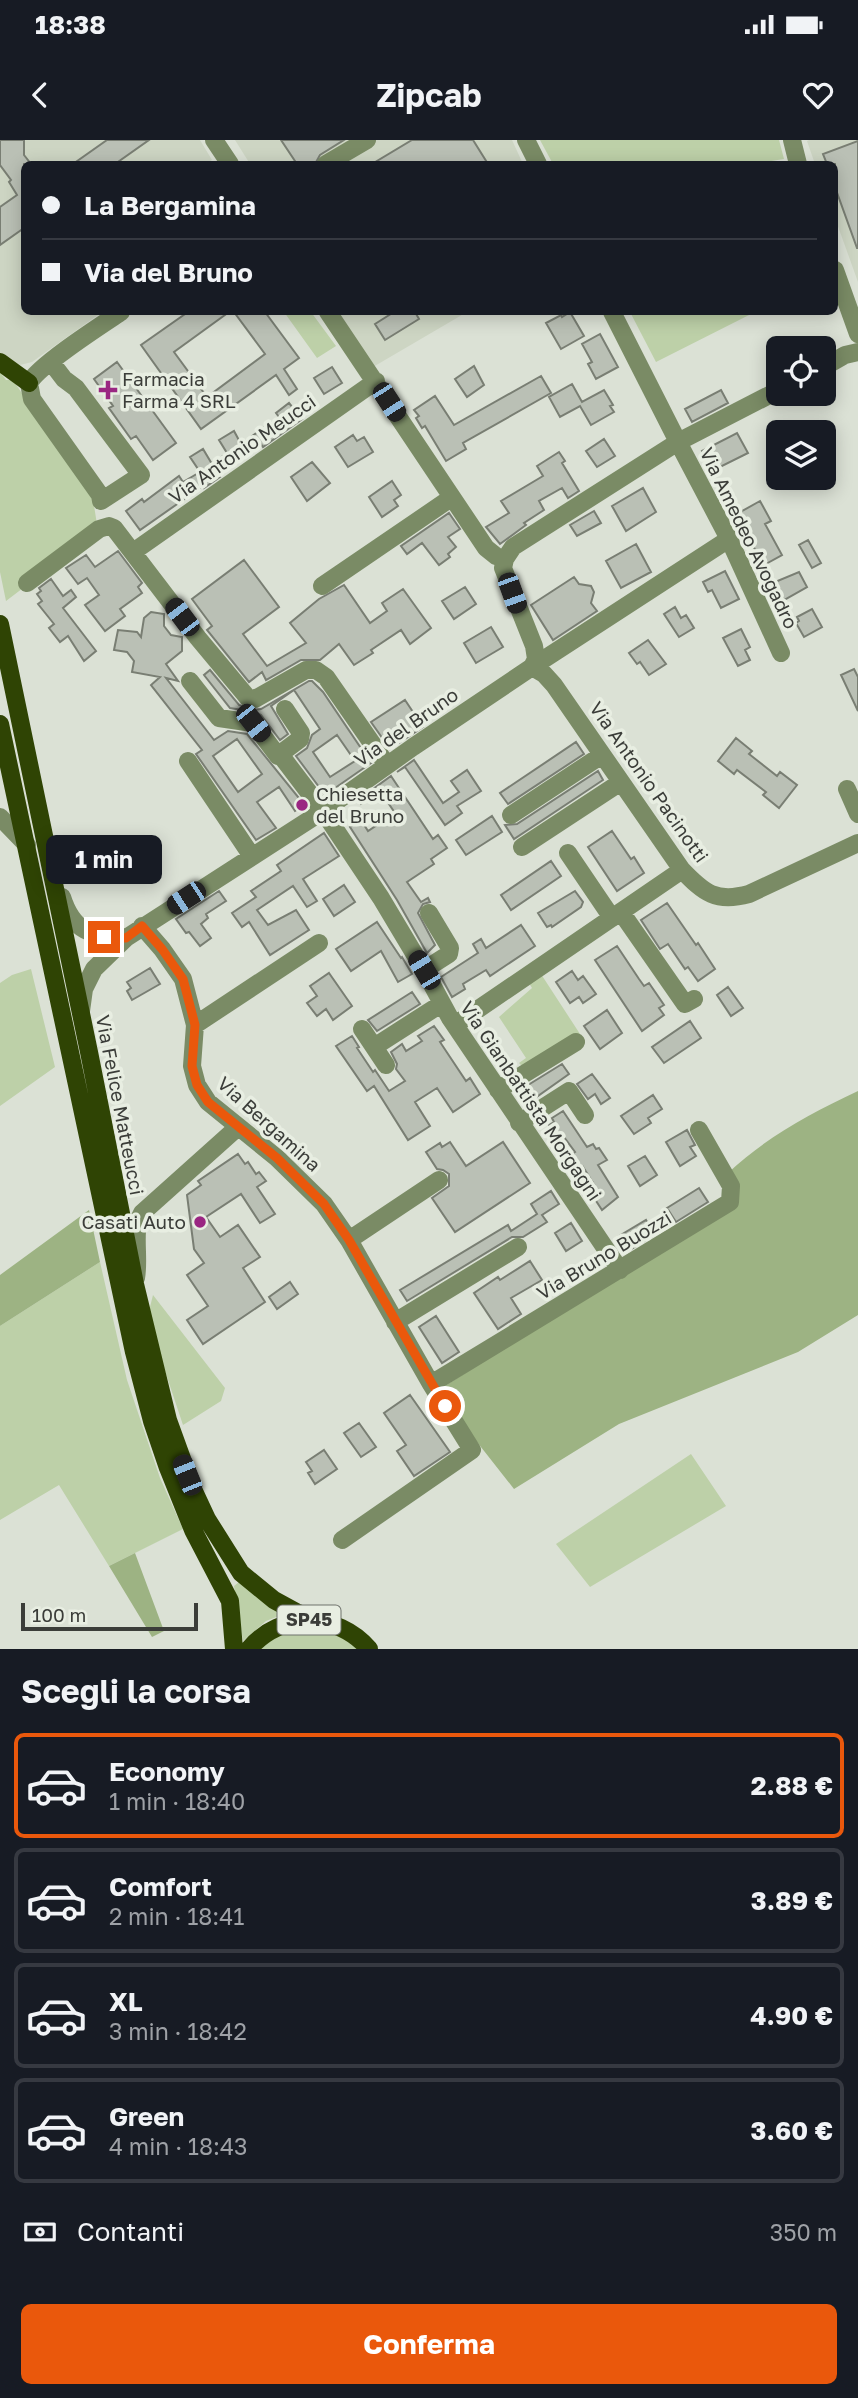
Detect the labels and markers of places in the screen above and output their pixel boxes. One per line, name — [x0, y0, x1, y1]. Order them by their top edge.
place label: Farmacia Farma 4 SRL — [122, 367, 236, 412]
marker: Farmacia Farma 4 SRL — [100, 382, 116, 398]
place label: Chiesetta del Bruno — [316, 782, 404, 827]
marker: Chiesetta del Bruno — [294, 797, 310, 813]
place label: Casati Auto — [81, 1210, 186, 1233]
marker: Casati Auto — [192, 1214, 208, 1230]

